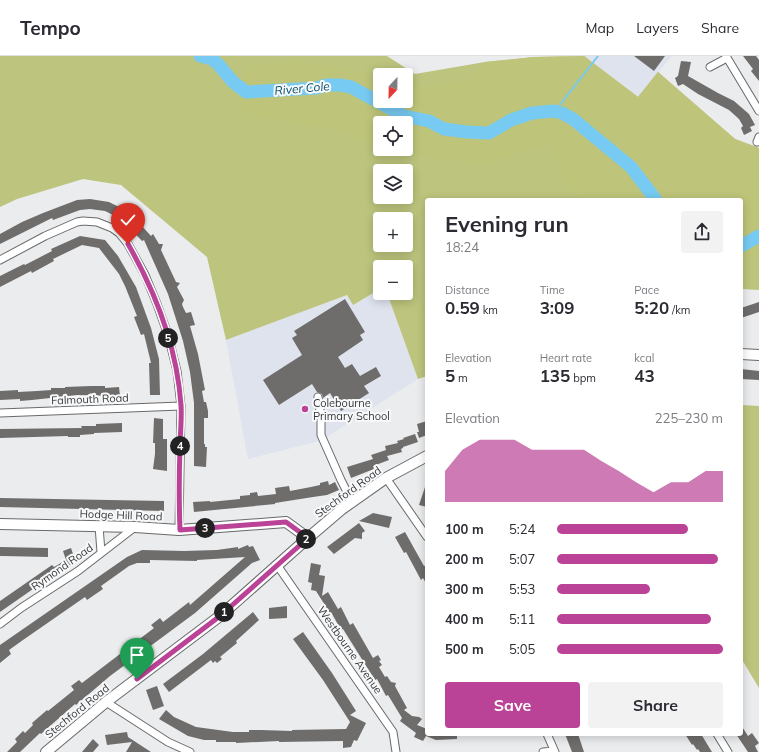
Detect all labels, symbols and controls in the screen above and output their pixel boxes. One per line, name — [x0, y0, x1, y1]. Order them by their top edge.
text: Tempo — [20, 16, 81, 40]
text: Map — [585, 19, 614, 37]
text: Layers — [636, 19, 679, 37]
text: Share — [701, 19, 739, 37]
north arrow — [373, 68, 413, 108]
map controls — [373, 68, 413, 300]
water label: River Cole — [274, 78, 331, 98]
button: locate — [373, 116, 413, 156]
button: layers — [373, 164, 413, 204]
pin — [111, 203, 145, 244]
icon: check — [117, 209, 139, 231]
text: Evening run — [445, 210, 569, 238]
button: share — [681, 211, 723, 253]
button: + — [373, 212, 413, 252]
text: 18:24 — [445, 239, 479, 255]
button: − — [373, 260, 413, 300]
text: Distance — [445, 283, 489, 297]
text: Time — [540, 283, 565, 297]
text: Pace — [634, 283, 659, 297]
text: 0.59 — [445, 297, 480, 318]
text: 3:09 — [540, 297, 574, 318]
text: 5:20 — [634, 297, 669, 318]
text: km — [480, 303, 498, 317]
text: /km — [669, 303, 690, 317]
pin: 5 — [158, 328, 178, 348]
text: 5 — [165, 331, 171, 345]
text: Elevation — [445, 351, 492, 365]
text: Heart rate — [540, 351, 592, 365]
text: kcal — [634, 351, 654, 365]
text: 5 — [445, 365, 455, 386]
text: 135 — [540, 365, 570, 386]
text: 43 — [634, 365, 655, 386]
text: m — [455, 371, 468, 385]
text: bpm — [570, 371, 596, 385]
street label: Falmouth Road — [51, 391, 129, 407]
place label: Colebourne Primary School — [313, 396, 390, 423]
marker: Colebourne Primary School — [300, 404, 310, 414]
text: Elevation — [445, 410, 500, 426]
text: 225–230 m — [655, 410, 723, 426]
pin: 4 — [170, 436, 190, 456]
text: 4 — [177, 439, 183, 453]
street label: Stechford Road — [312, 463, 384, 521]
street label: Hodge Hill Road — [79, 507, 163, 523]
pin: 3 — [195, 518, 215, 538]
text: 3 — [202, 521, 208, 535]
text: 100 m — [445, 521, 484, 537]
text: 5:24 — [509, 521, 535, 537]
pin: 2 — [296, 529, 316, 549]
text: 2 — [303, 532, 309, 546]
street label: Rymond Road — [28, 541, 96, 593]
text: 200 m — [445, 551, 484, 567]
text: 5:07 — [509, 551, 535, 567]
text: 300 m — [445, 581, 484, 597]
text: 5:53 — [509, 581, 535, 597]
pin: 1 — [214, 602, 234, 622]
street label: Westbourne Avenue — [315, 604, 385, 696]
text: 1 — [221, 605, 227, 619]
text: 400 m — [445, 611, 484, 627]
text: 5:11 — [509, 611, 535, 627]
pin — [120, 638, 154, 679]
text: 500 m — [445, 641, 484, 657]
text: 5:05 — [509, 641, 535, 657]
icon: arrive — [126, 644, 148, 666]
street label: Stechford Road — [42, 681, 112, 741]
button: Save — [445, 682, 580, 728]
button: Share — [588, 682, 723, 728]

